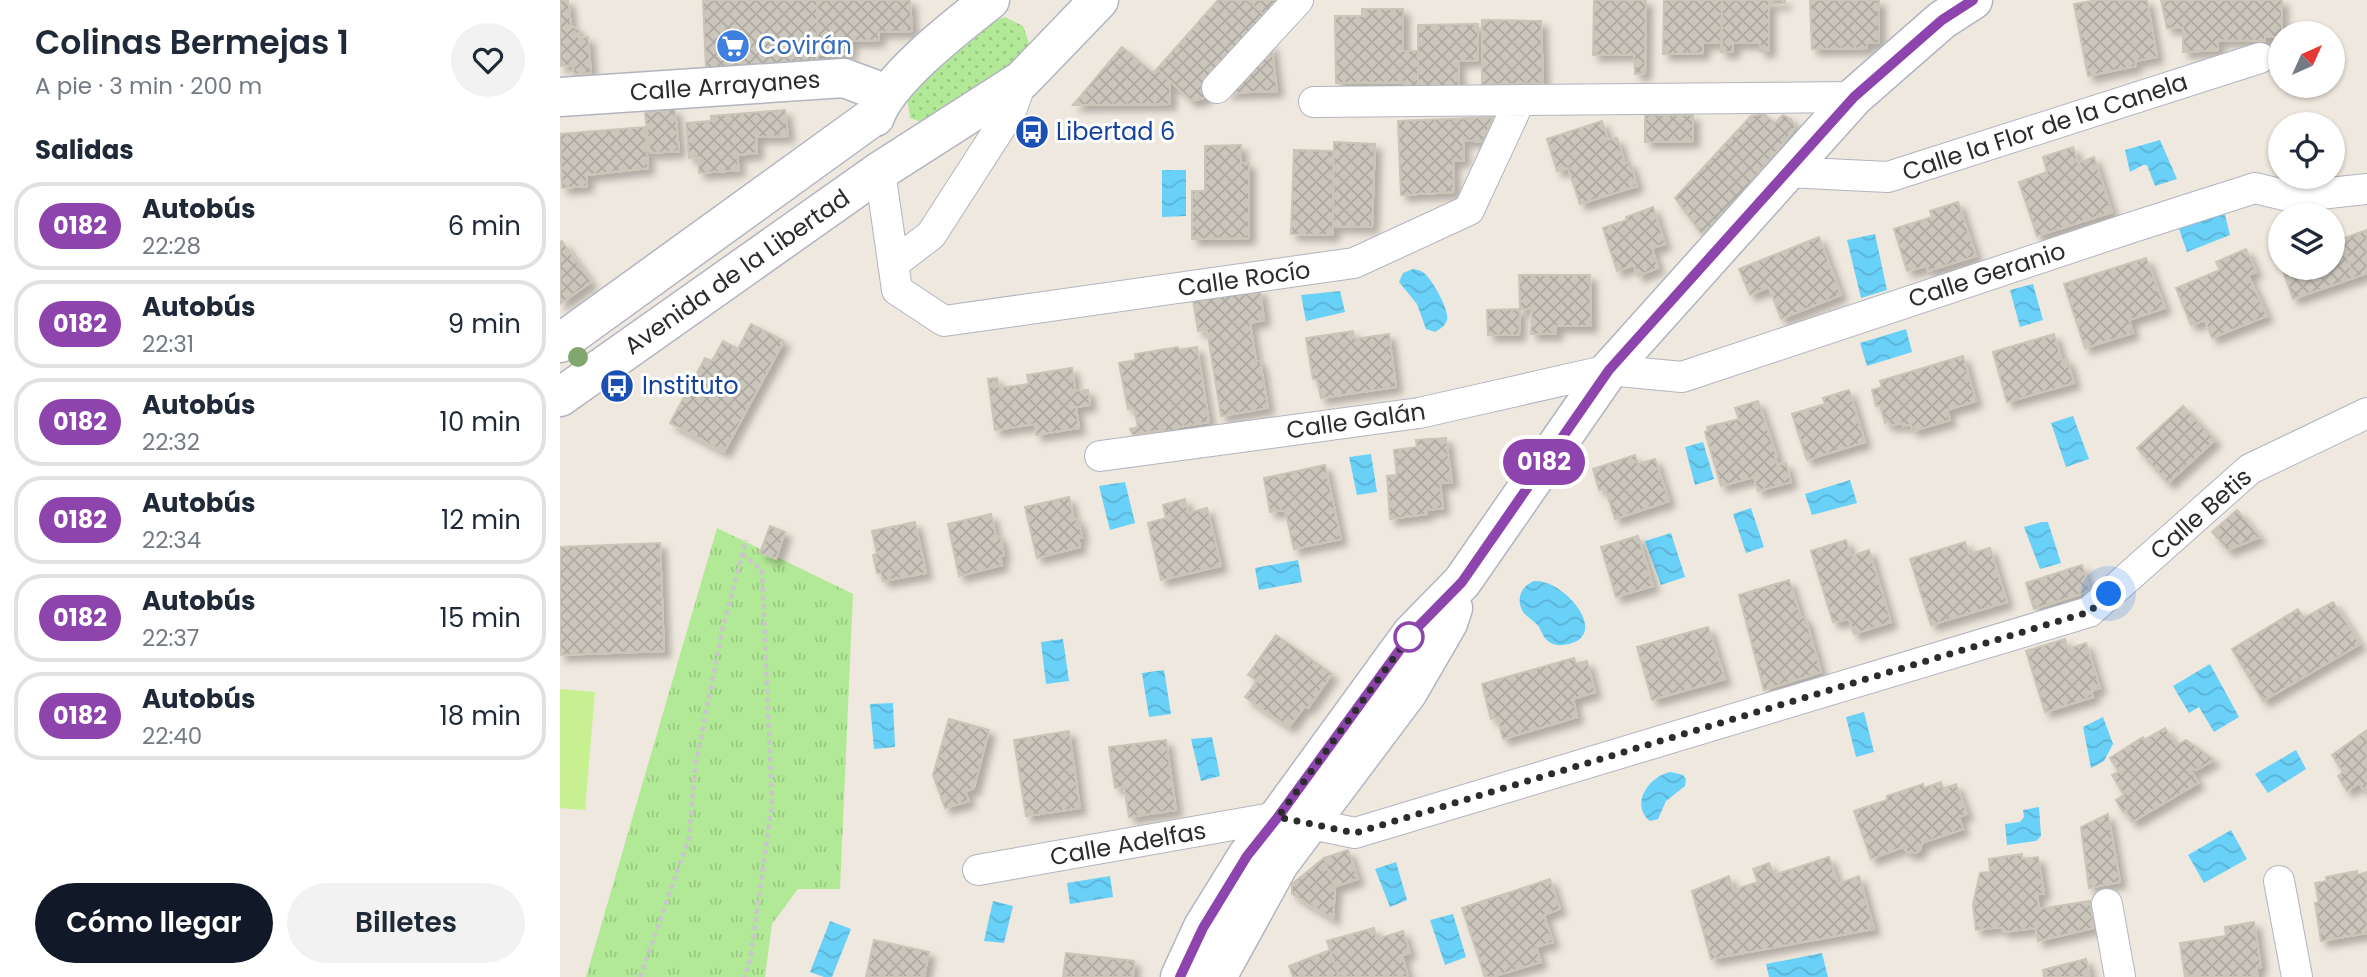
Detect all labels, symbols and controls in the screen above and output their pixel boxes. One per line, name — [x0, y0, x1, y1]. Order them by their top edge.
text: Colinas Bermejas 1 — [35, 19, 349, 66]
north arrow — [2268, 21, 2345, 98]
map controls — [2268, 21, 2345, 280]
button: heart — [451, 23, 525, 97]
supermarket icon: Covirán — [714, 27, 752, 65]
place label: Covirán — [758, 29, 852, 62]
street label: Calle Arrayanes — [629, 62, 821, 109]
street label: Calle la Flor de la Canela — [1898, 65, 2192, 188]
text: A pie · 3 min · 200 m — [35, 70, 262, 102]
button: locate — [2268, 112, 2345, 189]
bus stop icon: Libertad 6 — [1013, 113, 1051, 151]
place label: Libertad 6 — [1056, 115, 1175, 148]
text: Salidas — [35, 132, 134, 168]
street label: Avenida de la Libertad — [617, 181, 856, 362]
text: Autobús — [142, 191, 255, 227]
button: layers — [2268, 203, 2345, 280]
text: 6 min — [448, 208, 521, 244]
text: 0182 — [53, 209, 107, 242]
text: 22:28 — [142, 230, 201, 262]
street label: Calle Geranio — [1904, 234, 2070, 315]
street label: Calle Rocío — [1175, 253, 1312, 304]
text: Autobús — [142, 289, 255, 325]
text: 9 min — [448, 306, 521, 342]
text: 0182 — [53, 307, 107, 340]
text: 22:31 — [142, 328, 194, 360]
bus stop icon: Instituto — [598, 367, 636, 405]
place label: Instituto — [642, 369, 739, 402]
text: Autobús — [142, 387, 255, 423]
street label: Calle Galán — [1284, 394, 1428, 447]
text: 10 min — [440, 404, 521, 440]
text: 0182 — [53, 405, 107, 438]
text: 22:32 — [142, 426, 200, 458]
line badge: 0182 — [1495, 439, 1593, 485]
text: 0182 — [1517, 445, 1571, 478]
street label: Calle Betis — [2143, 460, 2259, 567]
text: Autobús — [142, 485, 255, 521]
text: 12 min — [441, 502, 521, 538]
text: 0182 — [53, 503, 107, 536]
text: 22:34 — [142, 524, 201, 556]
your location — [2091, 576, 2126, 611]
text: Autobús — [142, 583, 255, 619]
text: 15 min — [440, 600, 521, 636]
text: 0182 — [53, 601, 107, 634]
text: 22:37 — [142, 622, 199, 654]
unlabelled marker — [1394, 622, 1424, 652]
text: Autobús — [142, 681, 255, 717]
text: 18 min — [440, 698, 521, 734]
text: 0182 — [53, 699, 107, 732]
text: 22:40 — [142, 720, 202, 752]
street label: Calle Adelfas — [1047, 814, 1208, 873]
button: Cómo llegar — [35, 883, 273, 963]
button: Billetes — [287, 883, 525, 963]

